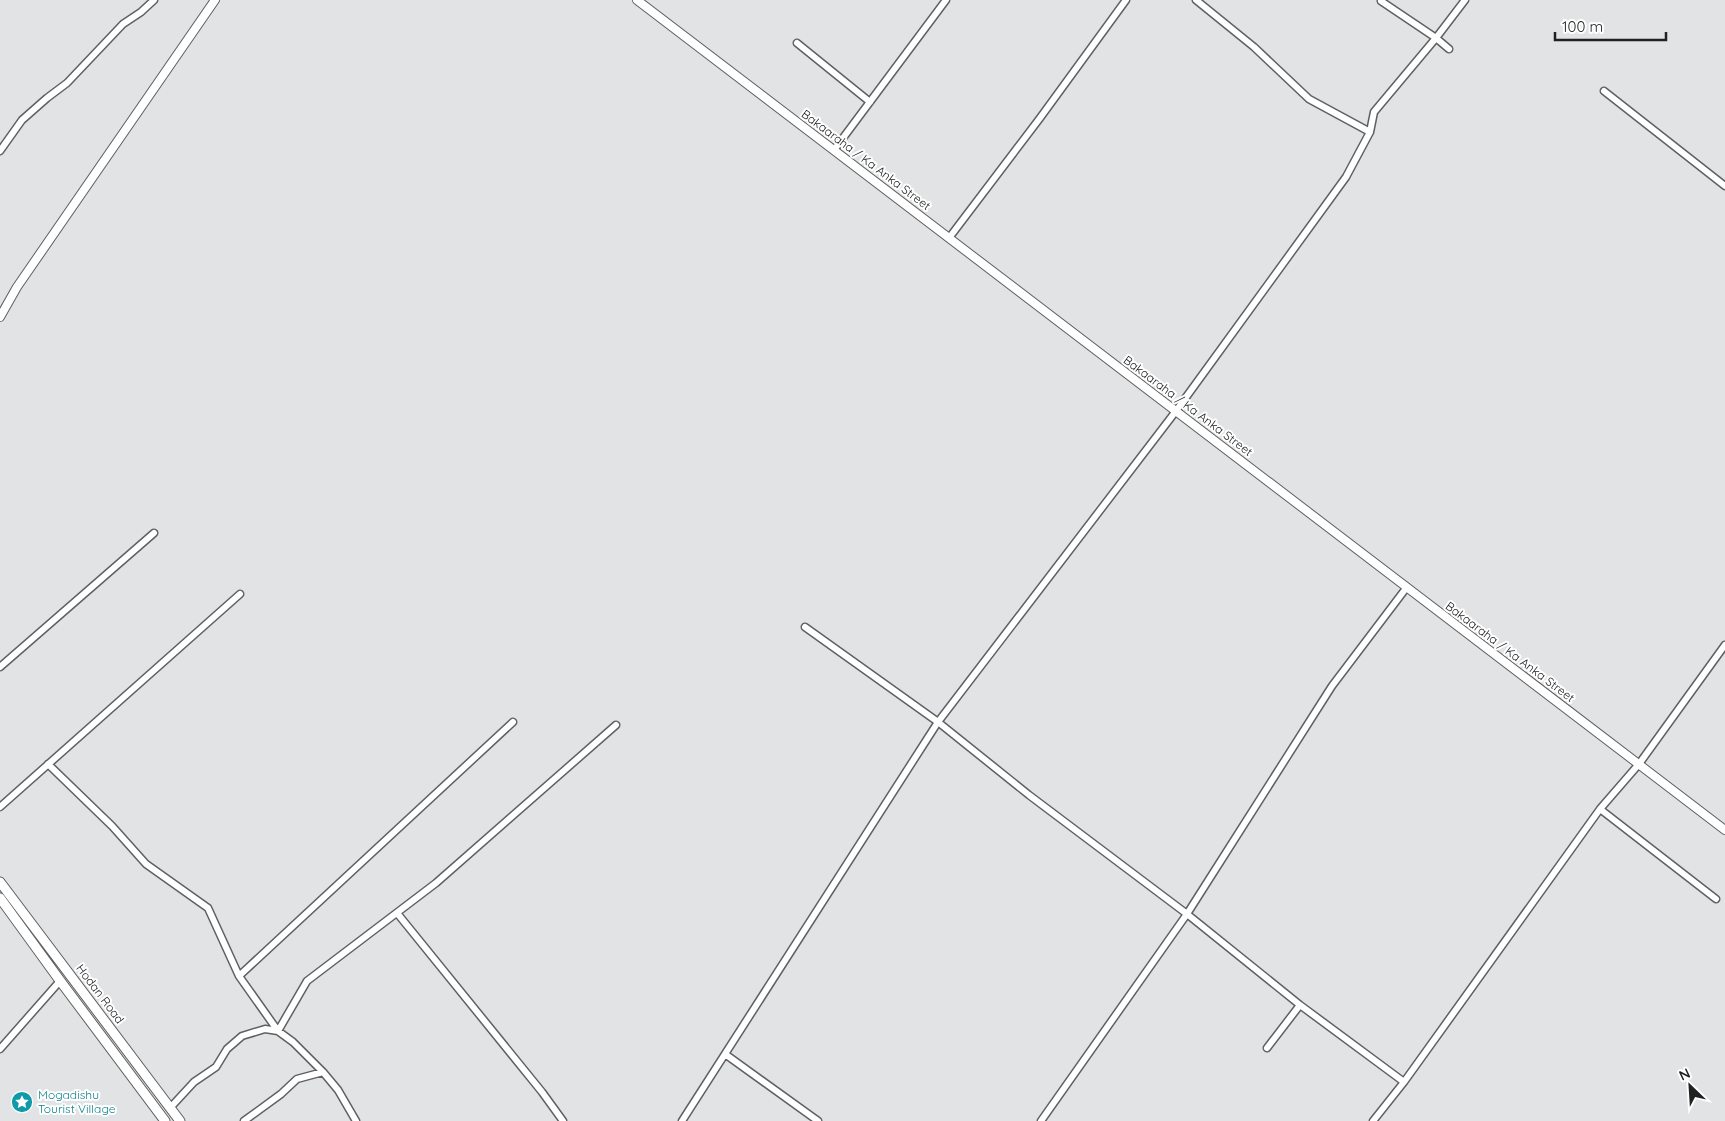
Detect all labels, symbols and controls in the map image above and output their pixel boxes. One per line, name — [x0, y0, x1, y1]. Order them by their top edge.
scale bar — [1555, 10, 1666, 42]
text: 100 m — [1562, 17, 1603, 36]
street label: Bakaaraha / Ka Anka Street — [799, 106, 934, 213]
street label: Bakaaraha / Ka Anka Street — [1121, 352, 1256, 459]
street label: Bakaaraha / Ka Anka Street — [1443, 598, 1578, 705]
street label: Hodan Road — [73, 961, 128, 1026]
north arrow — [1665, 1061, 1715, 1111]
text: N — [1676, 1064, 1693, 1085]
place label: Mogadishu Tourist Village — [38, 1087, 116, 1116]
place icon: Mogadishu Tourist Village — [10, 1090, 34, 1114]

